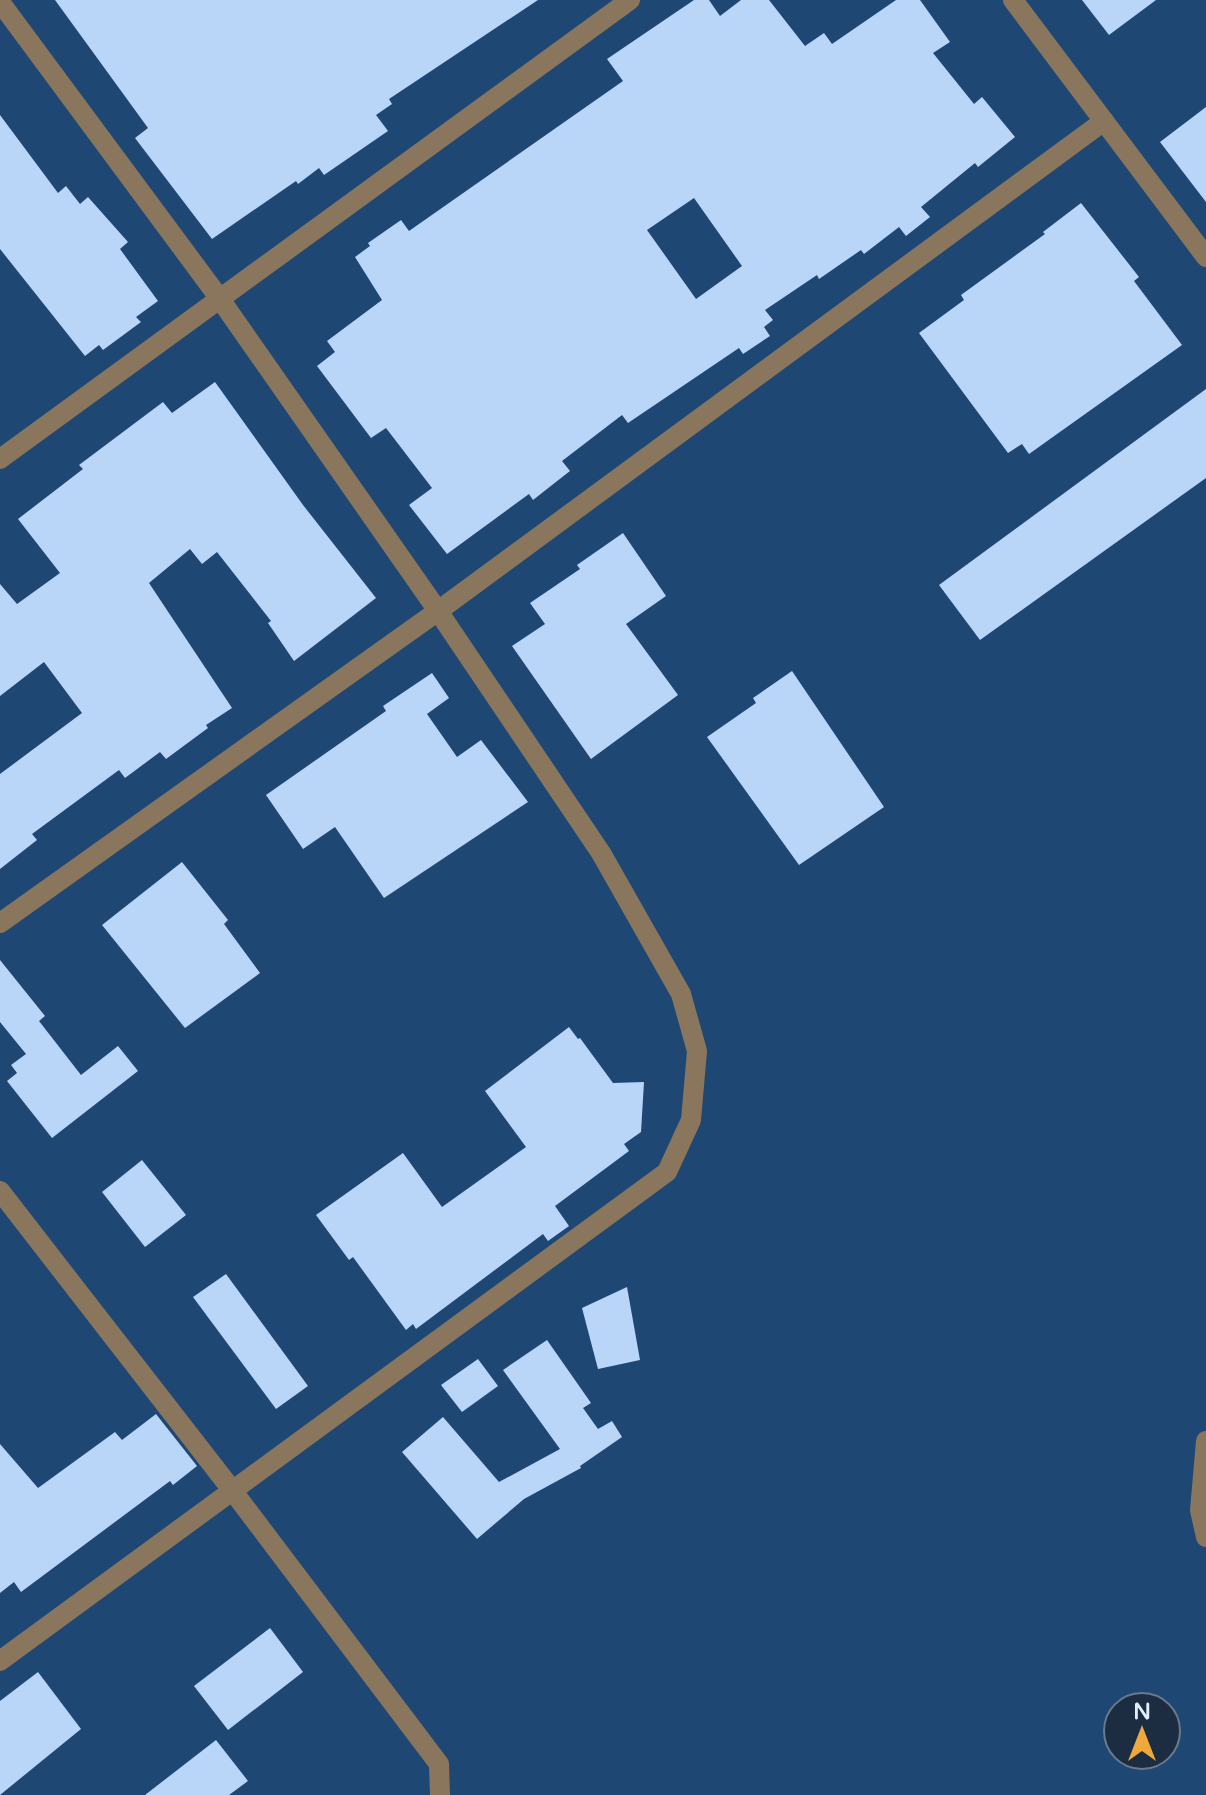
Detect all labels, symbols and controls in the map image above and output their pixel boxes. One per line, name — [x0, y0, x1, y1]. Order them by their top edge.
north arrow — [1102, 1691, 1182, 1771]
text: N — [1133, 1699, 1151, 1725]

